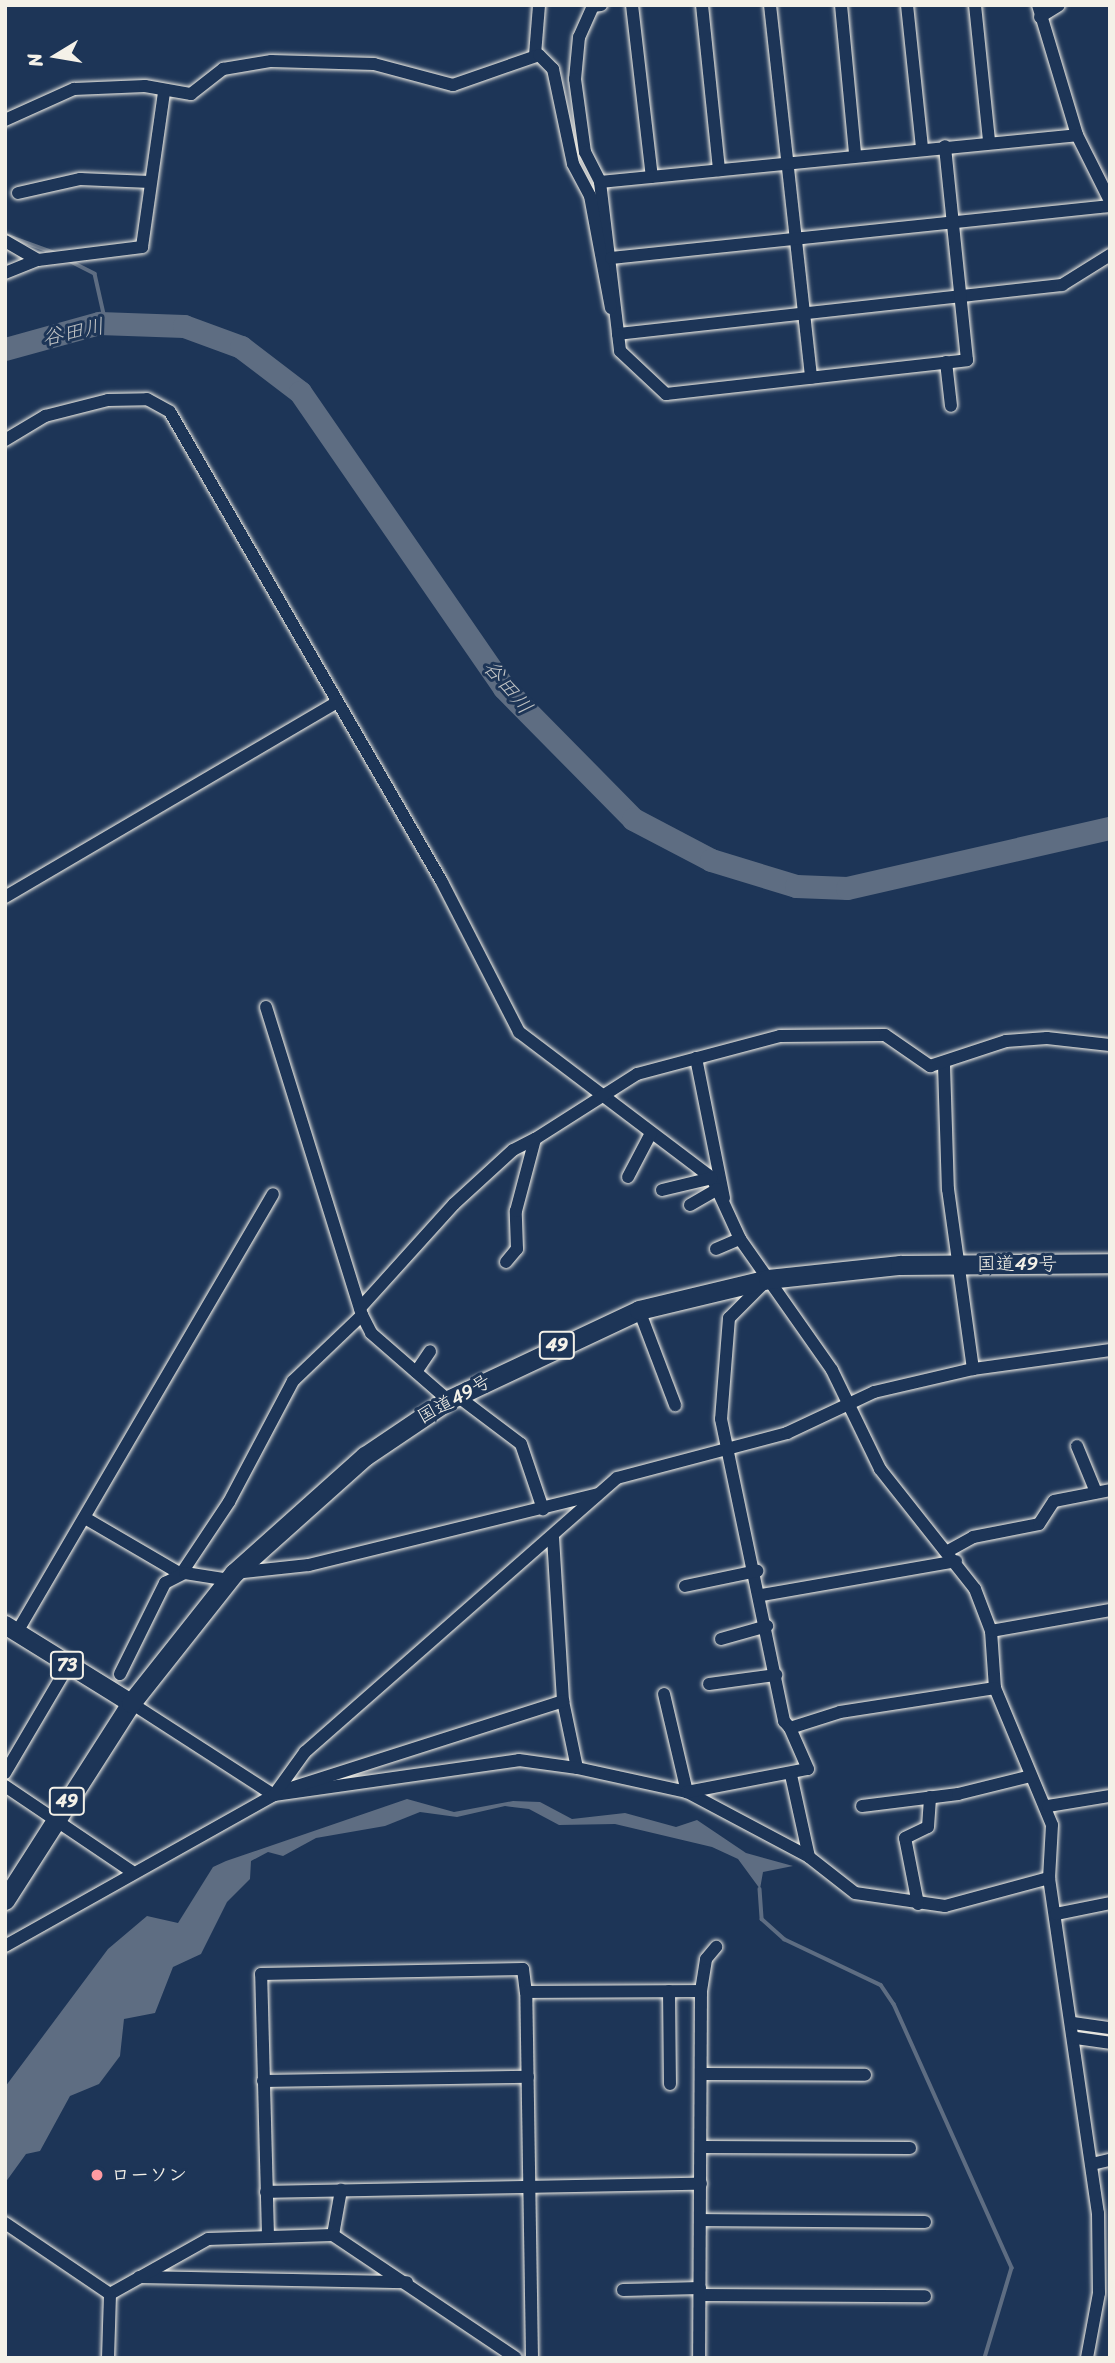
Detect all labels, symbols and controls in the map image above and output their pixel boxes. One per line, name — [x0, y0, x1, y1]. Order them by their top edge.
north arrow — [21, 21, 91, 91]
text: N — [17, 50, 52, 70]
water label: 谷田川 — [40, 313, 106, 351]
water label: 谷田川 — [478, 655, 538, 719]
street label: 国道49号 — [977, 1253, 1057, 1275]
road number: 49 — [538, 1330, 576, 1360]
street label: 国道49号 — [413, 1370, 495, 1428]
road number: 73 — [50, 1650, 84, 1680]
road number: 49 — [48, 1786, 86, 1815]
place label: ローソン — [111, 2164, 187, 2186]
marker: ローソン — [89, 2167, 105, 2183]

